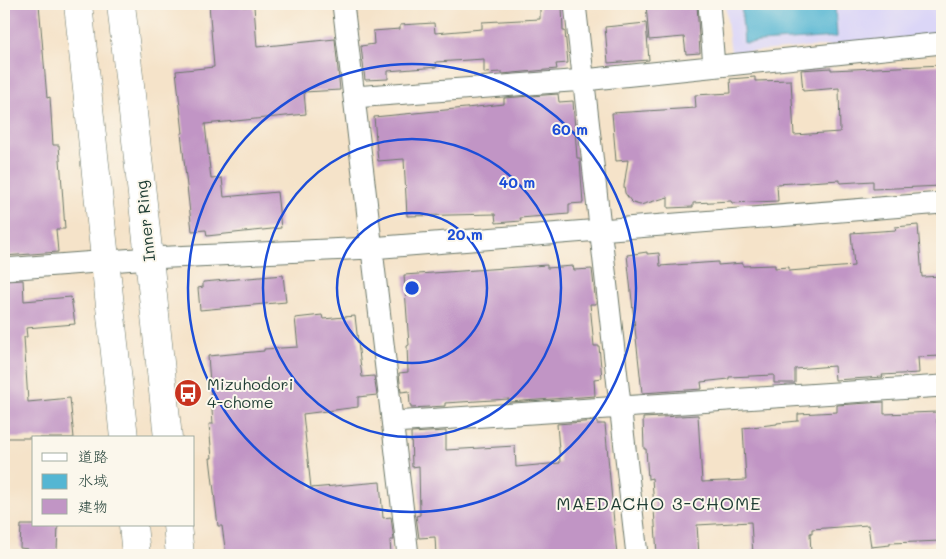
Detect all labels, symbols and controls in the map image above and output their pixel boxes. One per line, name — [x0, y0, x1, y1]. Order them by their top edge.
text: 60 m — [552, 119, 588, 139]
text: 40 m — [499, 172, 535, 192]
street label: Inner Ring — [130, 180, 159, 262]
text: 20 m — [447, 224, 483, 244]
centre of rings — [403, 279, 421, 297]
place label: Mizuhodori 4-chome — [207, 373, 293, 412]
bus stop icon: Mizuhodori 4-chome — [173, 378, 203, 408]
legend — [32, 436, 195, 526]
text: 道路 — [78, 446, 108, 466]
text: 水域 — [78, 470, 108, 490]
district label: MAEDACHO 3-CHOME — [556, 491, 762, 515]
text: 建物 — [78, 496, 108, 516]

